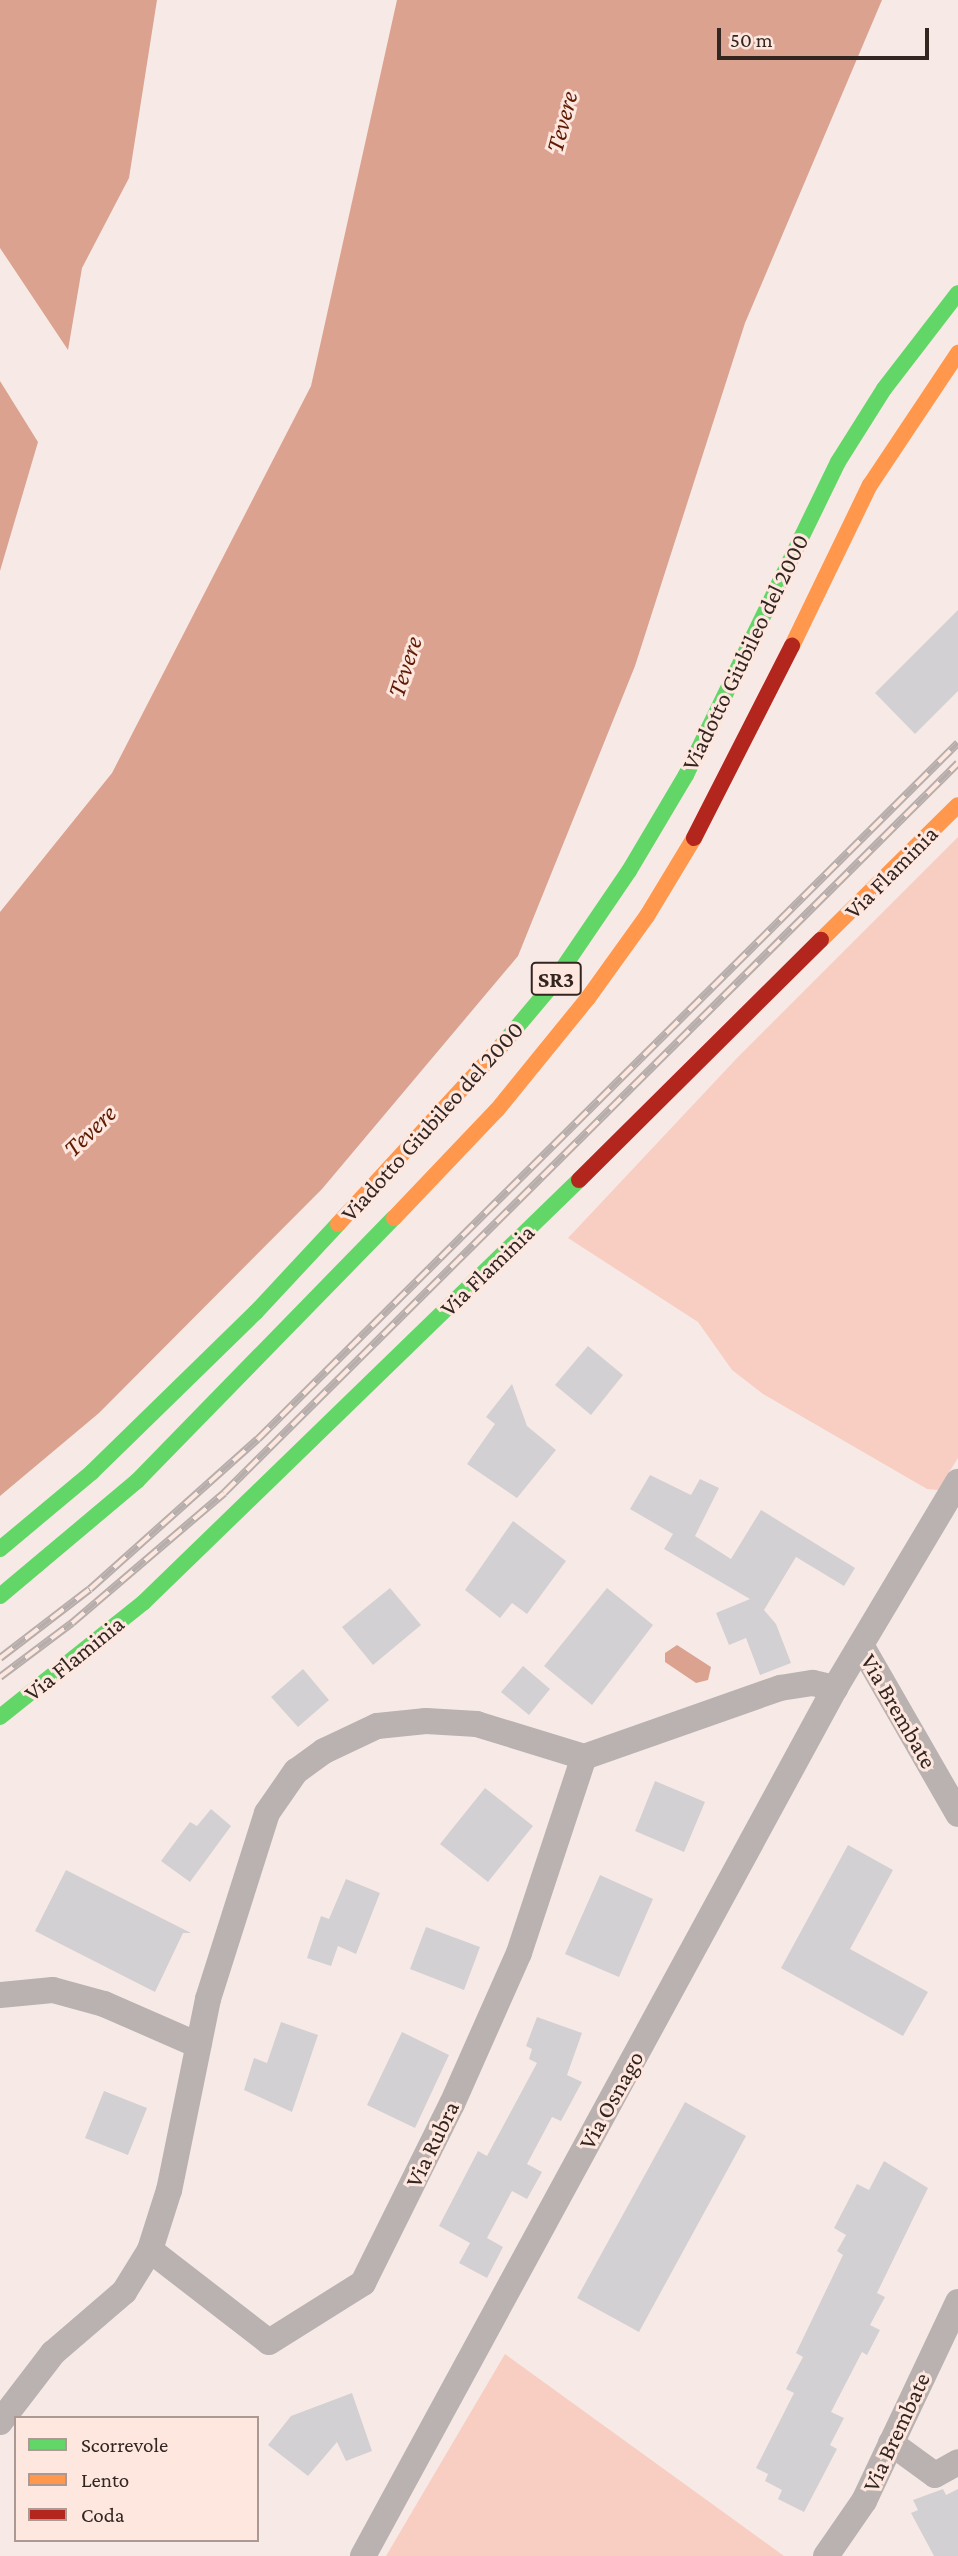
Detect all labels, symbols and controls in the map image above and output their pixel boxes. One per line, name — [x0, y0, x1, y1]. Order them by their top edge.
scale bar — [720, 14, 932, 58]
text: 50 m — [730, 28, 773, 52]
water label: Tevere — [539, 88, 585, 156]
street label: Viadotto Giubileo del 2000 — [675, 529, 815, 775]
water label: Tevere — [381, 633, 429, 701]
street label: Via Flaminia — [838, 819, 944, 925]
road number: SR3 — [530, 960, 582, 998]
street label: Viadotto Giubileo del 2000 — [334, 1015, 530, 1227]
water label: Tevere — [57, 1098, 123, 1164]
street label: Via Flaminia — [434, 1218, 540, 1322]
street label: Via Flaminia — [18, 1609, 130, 1707]
street label: Via Brembate — [855, 1648, 943, 1774]
street label: Via Osnago — [572, 2046, 650, 2154]
street label: Via Rubra — [399, 2096, 465, 2192]
street label: Via Brembate — [856, 2368, 936, 2496]
legend — [14, 2416, 259, 2542]
text: Scorrevole — [81, 2433, 168, 2457]
text: Lento — [81, 2468, 129, 2492]
text: Coda — [81, 2503, 124, 2527]

